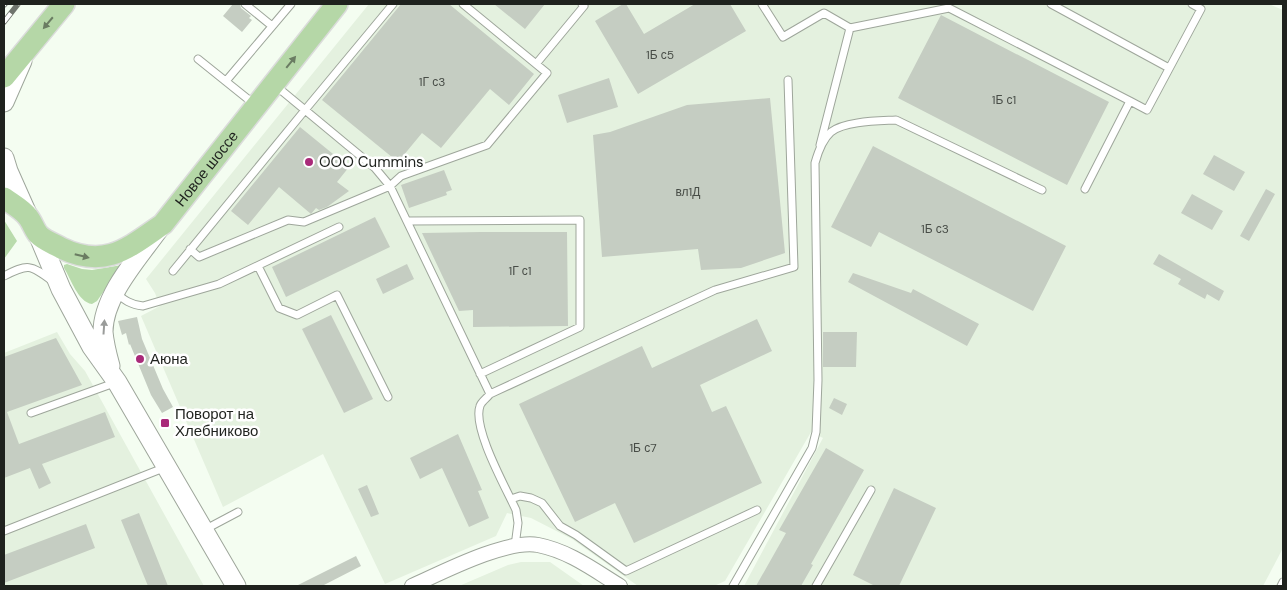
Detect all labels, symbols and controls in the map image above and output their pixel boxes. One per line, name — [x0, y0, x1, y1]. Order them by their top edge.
one-way arrow — [42, 16, 53, 29]
house number: 1Б с5 — [646, 47, 674, 63]
one-way arrow — [285, 56, 296, 69]
house number: 1Г с3 — [419, 74, 445, 90]
house number: 1Б с1 — [992, 92, 1016, 108]
street label: Новое шоссе — [170, 127, 243, 211]
place label: OOO Cummins — [319, 152, 424, 172]
marker: OOO Cummins — [303, 156, 315, 168]
house number: вл1Д — [676, 184, 700, 200]
house number: 1Б с3 — [921, 221, 949, 237]
one-way arrow — [74, 252, 89, 260]
house number: 1Г с1 — [508, 263, 532, 279]
one-way arrow — [101, 319, 109, 335]
place label: Аюна — [150, 349, 189, 369]
marker: Аюна — [134, 353, 146, 365]
place label: Поворот на Хлебниково — [175, 404, 258, 441]
marker: Поворот на Хлебниково — [159, 417, 171, 429]
house number: 1Б с7 — [629, 440, 657, 456]

